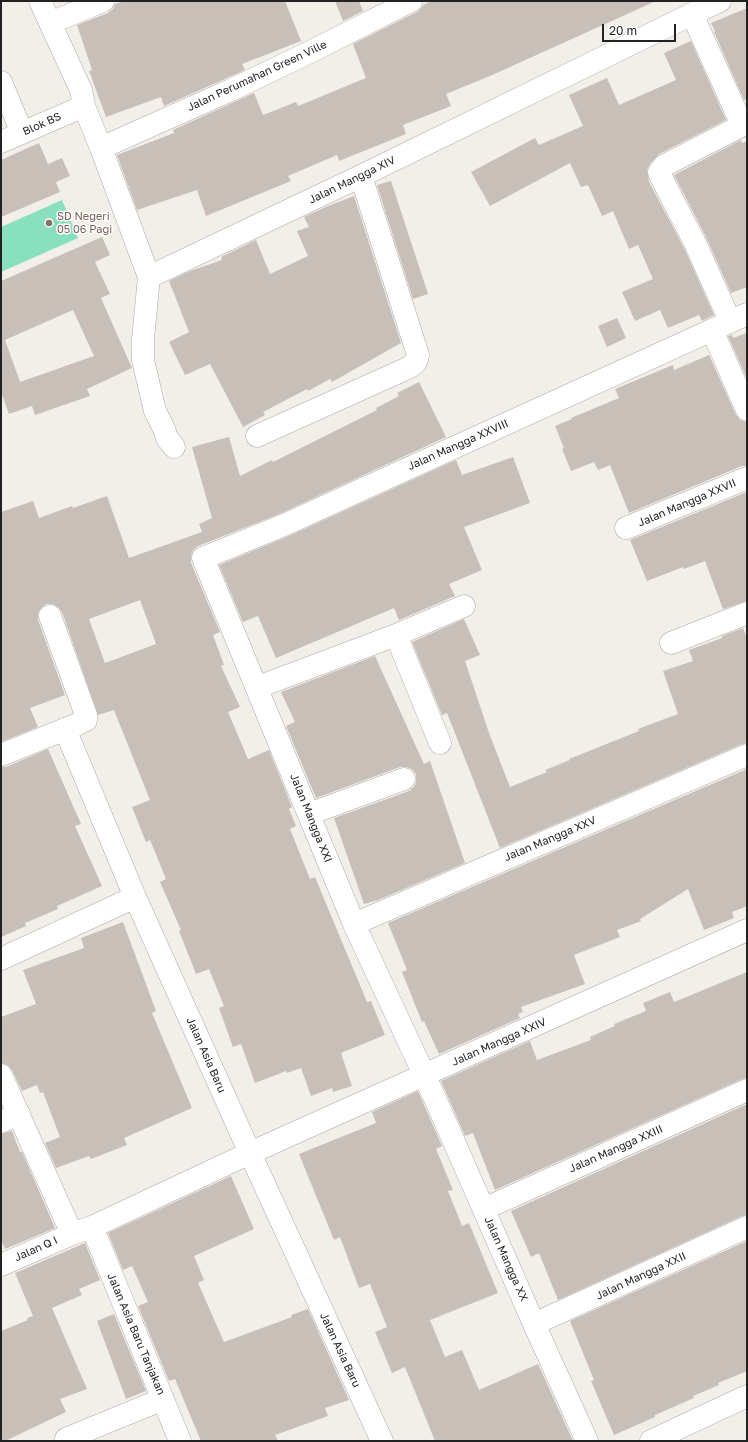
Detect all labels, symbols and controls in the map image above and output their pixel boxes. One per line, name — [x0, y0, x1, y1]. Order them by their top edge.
scale bar — [604, 16, 678, 42]
text: 20 m — [609, 23, 637, 38]
street label: Jalan Perumahan Green Ville — [185, 38, 329, 114]
street label: Blok BS — [21, 110, 63, 138]
street label: Jalan Mangga XIV — [307, 153, 397, 207]
place label: SD Negeri 05 06 Pagi — [57, 210, 112, 236]
marker: SD Negeri 05 06 Pagi — [44, 218, 54, 228]
street label: Jalan Mangga XXVIII — [406, 417, 510, 473]
street label: Jalan Mangga XXVII — [636, 476, 738, 530]
street label: Jalan Mangga XXI — [287, 772, 335, 864]
street label: Jalan Mangga XXV — [502, 814, 598, 864]
street label: Jalan Asia Baru — [183, 1015, 229, 1095]
street label: Jalan Mangga XXIV — [450, 1015, 548, 1069]
street label: Jalan Mangga XXIII — [567, 1122, 665, 1176]
street label: Jalan Mangga XX — [481, 1215, 531, 1303]
street label: Jalan Q I — [12, 1234, 60, 1264]
street label: Jalan Mangga XXII — [594, 1249, 688, 1303]
street label: Jalan Asia Baru Tanjakan — [104, 1271, 168, 1397]
street label: Jalan Asia Baru — [317, 1310, 363, 1390]

